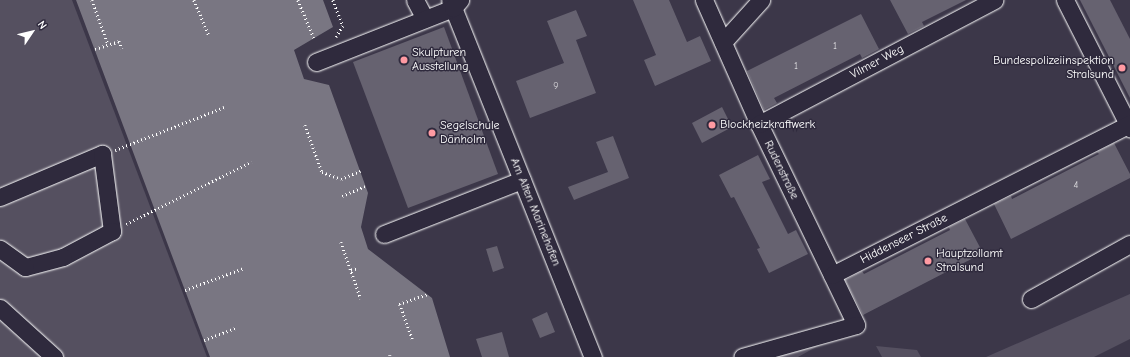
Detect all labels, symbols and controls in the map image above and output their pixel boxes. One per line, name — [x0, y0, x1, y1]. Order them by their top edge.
north arrow — [12, 12, 52, 52]
text: N — [35, 18, 50, 32]
house number: 1 — [833, 41, 837, 53]
street label: Vilmer Weg — [848, 42, 906, 82]
place label: Skulpturen Ausstellung — [412, 46, 469, 74]
place label: Bundespolizeiinspektion Stralsund — [993, 54, 1114, 82]
marker: Skulpturen Ausstellung — [399, 55, 409, 65]
house number: 1 — [794, 61, 798, 73]
marker: Bundespolizeiinspektion Stralsund — [1117, 63, 1127, 73]
house number: 9 — [553, 81, 559, 93]
place label: Blockheizkraftwerk — [720, 118, 815, 132]
place label: Segelschule Dänholm — [440, 119, 500, 147]
marker: Blockheizkraftwerk — [707, 120, 717, 130]
marker: Segelschule Dänholm — [427, 128, 437, 138]
street label: Rudenstraße — [761, 138, 801, 202]
street label: Am Alten Marinehafen — [507, 156, 563, 268]
house number: 4 — [1074, 180, 1078, 192]
street label: Hiddenseer Straße — [858, 211, 950, 267]
place label: Hauptzollamt Stralsund — [936, 247, 1003, 275]
marker: Hauptzollamt Stralsund — [923, 256, 933, 266]

